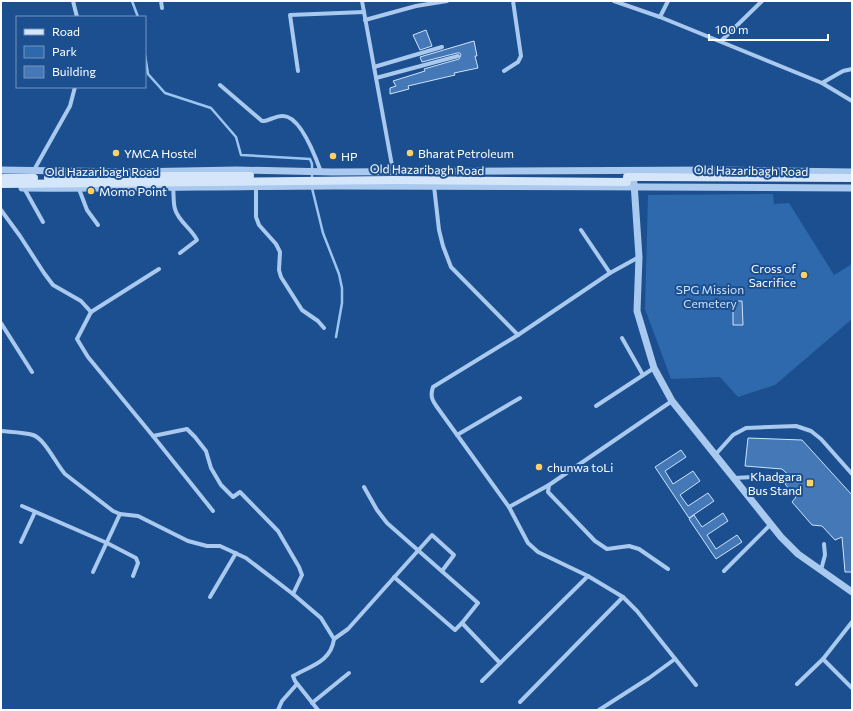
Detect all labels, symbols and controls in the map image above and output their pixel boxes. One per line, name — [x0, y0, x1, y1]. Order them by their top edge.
legend — [16, 16, 146, 88]
scale bar — [709, 16, 828, 42]
text: 100 m — [715, 22, 749, 36]
text: Road — [52, 24, 80, 38]
text: Park — [52, 44, 78, 58]
text: Building — [52, 64, 96, 78]
place label: YMCA Hostel — [124, 146, 197, 160]
place label: Bharat Petroleum — [418, 146, 514, 160]
marker: YMCA Hostel — [111, 148, 121, 158]
marker: Bharat Petroleum — [405, 148, 415, 158]
place label: HP — [341, 149, 358, 163]
marker: HP — [328, 151, 338, 161]
street label: Old Hazaribagh Road — [370, 161, 484, 177]
street label: Old Hazaribagh Road — [694, 162, 808, 178]
street label: Old Hazaribagh Road — [45, 164, 159, 178]
place label: Momo Point — [99, 184, 167, 198]
marker: Momo Point — [86, 186, 96, 196]
place label: Cross of Sacrifice — [749, 261, 796, 289]
marker: Cross of Sacrifice — [799, 270, 809, 280]
park label: SPG Mission Cemetery — [676, 282, 744, 310]
place label: chunwa toLi — [547, 460, 613, 474]
marker: chunwa toLi — [534, 462, 544, 472]
place label: Khadgara Bus Stand — [748, 469, 802, 497]
marker: Khadgara Bus Stand — [805, 478, 815, 488]

